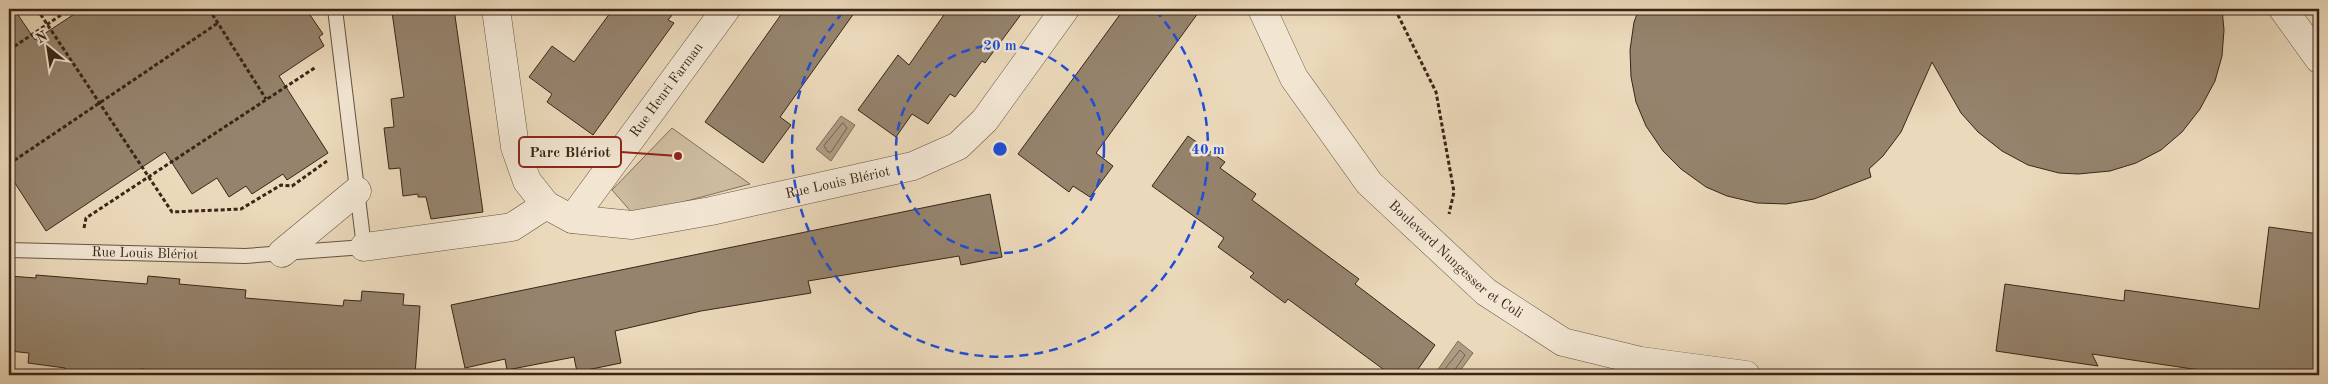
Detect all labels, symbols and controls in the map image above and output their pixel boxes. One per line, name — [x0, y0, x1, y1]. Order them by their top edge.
north arrow — [22, 22, 72, 72]
text: N — [34, 29, 50, 46]
text: 20 m — [983, 39, 1017, 54]
street label: Rue Henri Farman — [627, 40, 706, 140]
callout: Parc Blériot — [519, 137, 621, 167]
centre of rings — [991, 140, 1009, 158]
text: 40 m — [1191, 143, 1225, 158]
text: Parc Blériot — [529, 146, 611, 161]
street label: Rue Louis Blériot — [784, 164, 892, 201]
street label: Boulevard Nungesser et Coli — [1386, 198, 1525, 321]
street label: Rue Louis Blériot — [91, 245, 199, 262]

